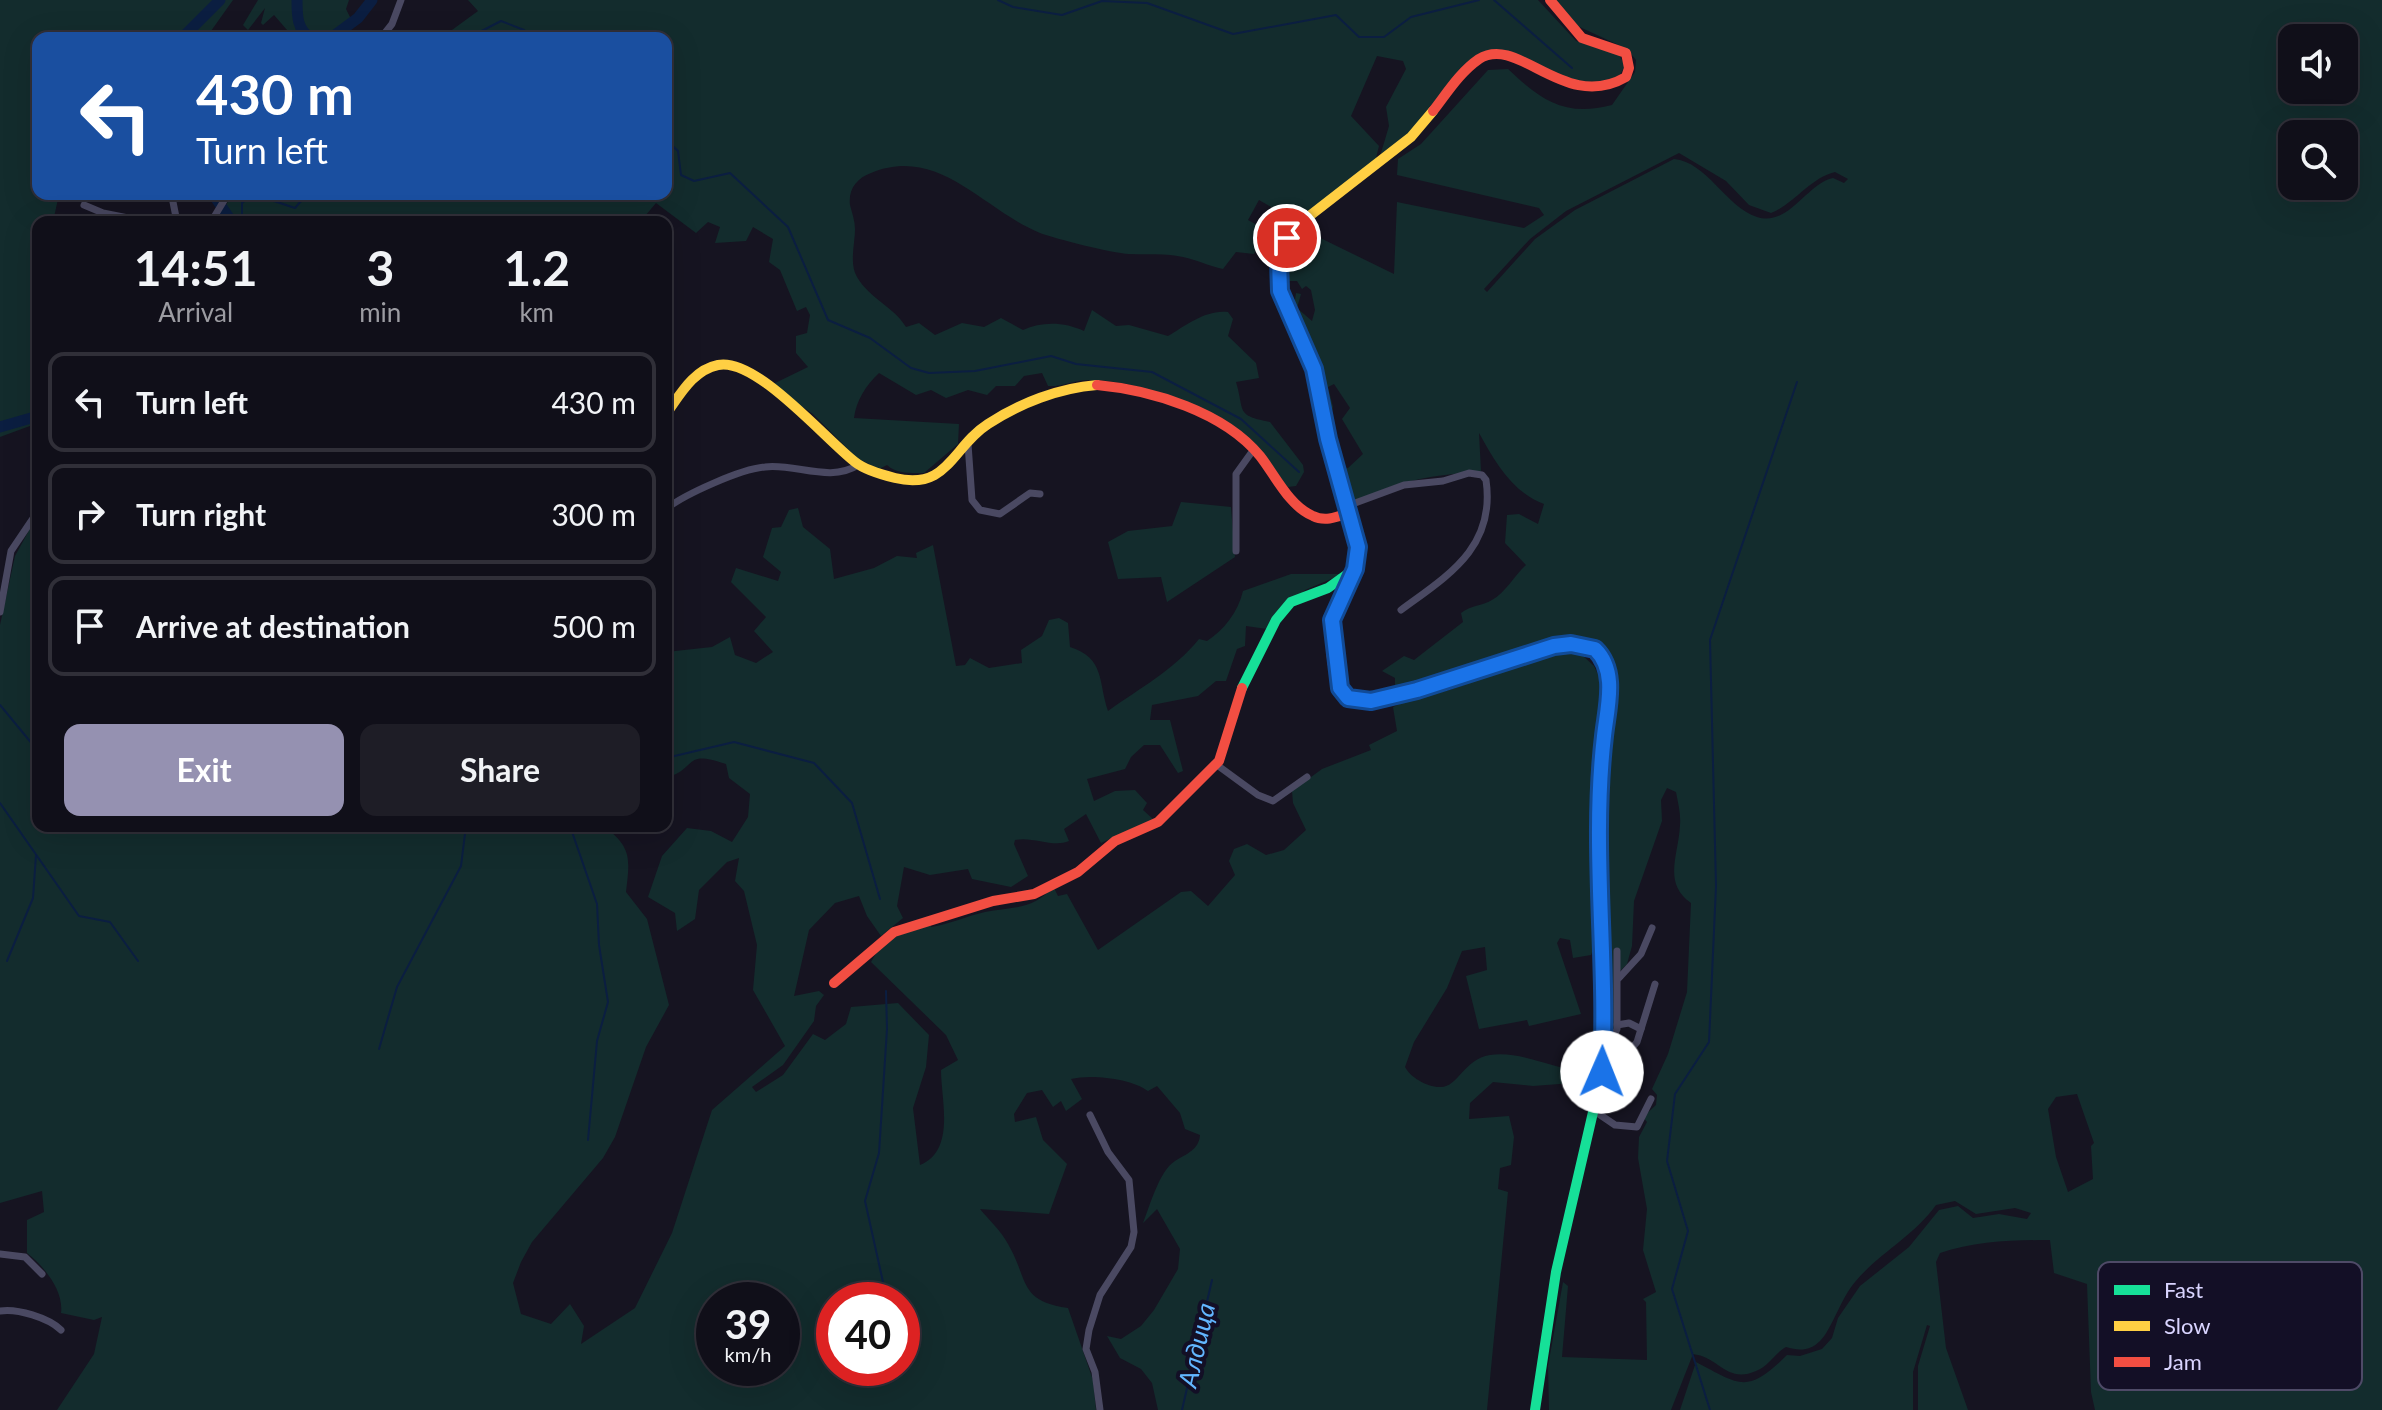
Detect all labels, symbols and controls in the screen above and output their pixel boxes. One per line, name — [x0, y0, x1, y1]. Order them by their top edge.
map controls — [2278, 24, 2358, 200]
button: sound — [2278, 24, 2358, 104]
text: 430 m — [196, 60, 354, 127]
icon: left — [64, 64, 168, 168]
button: search — [2278, 120, 2358, 200]
text: Turn left — [196, 128, 328, 172]
pin — [1253, 204, 1321, 272]
icon: arrive — [1265, 216, 1309, 260]
text: 14:51 — [134, 239, 257, 296]
text: 3 — [366, 239, 394, 296]
text: 1.2 — [503, 239, 570, 296]
text: Arrival — [158, 296, 233, 328]
text: min — [359, 296, 401, 328]
text: km — [519, 296, 554, 328]
icon: left — [68, 380, 112, 424]
text: Turn left — [136, 384, 248, 420]
text: 430 m — [551, 384, 636, 420]
icon: right — [68, 492, 112, 536]
text: Turn right — [136, 496, 266, 532]
text: 300 m — [551, 496, 636, 532]
icon: arrive — [68, 604, 112, 648]
text: Arrive at destination — [136, 608, 410, 644]
text: 500 m — [551, 608, 636, 644]
button: Exit — [64, 724, 344, 816]
button: Share — [360, 724, 640, 816]
position arrow — [1560, 1030, 1644, 1114]
legend — [2098, 1262, 2362, 1390]
text: Fast — [2164, 1276, 2203, 1303]
speed limit sign: 40 — [816, 1282, 920, 1386]
water label: Алдица — [1171, 1299, 1221, 1391]
text: 39 — [725, 1300, 771, 1348]
text: Slow — [2164, 1312, 2211, 1339]
text: km/h — [725, 1342, 771, 1366]
text: Jam — [2164, 1348, 2202, 1375]

